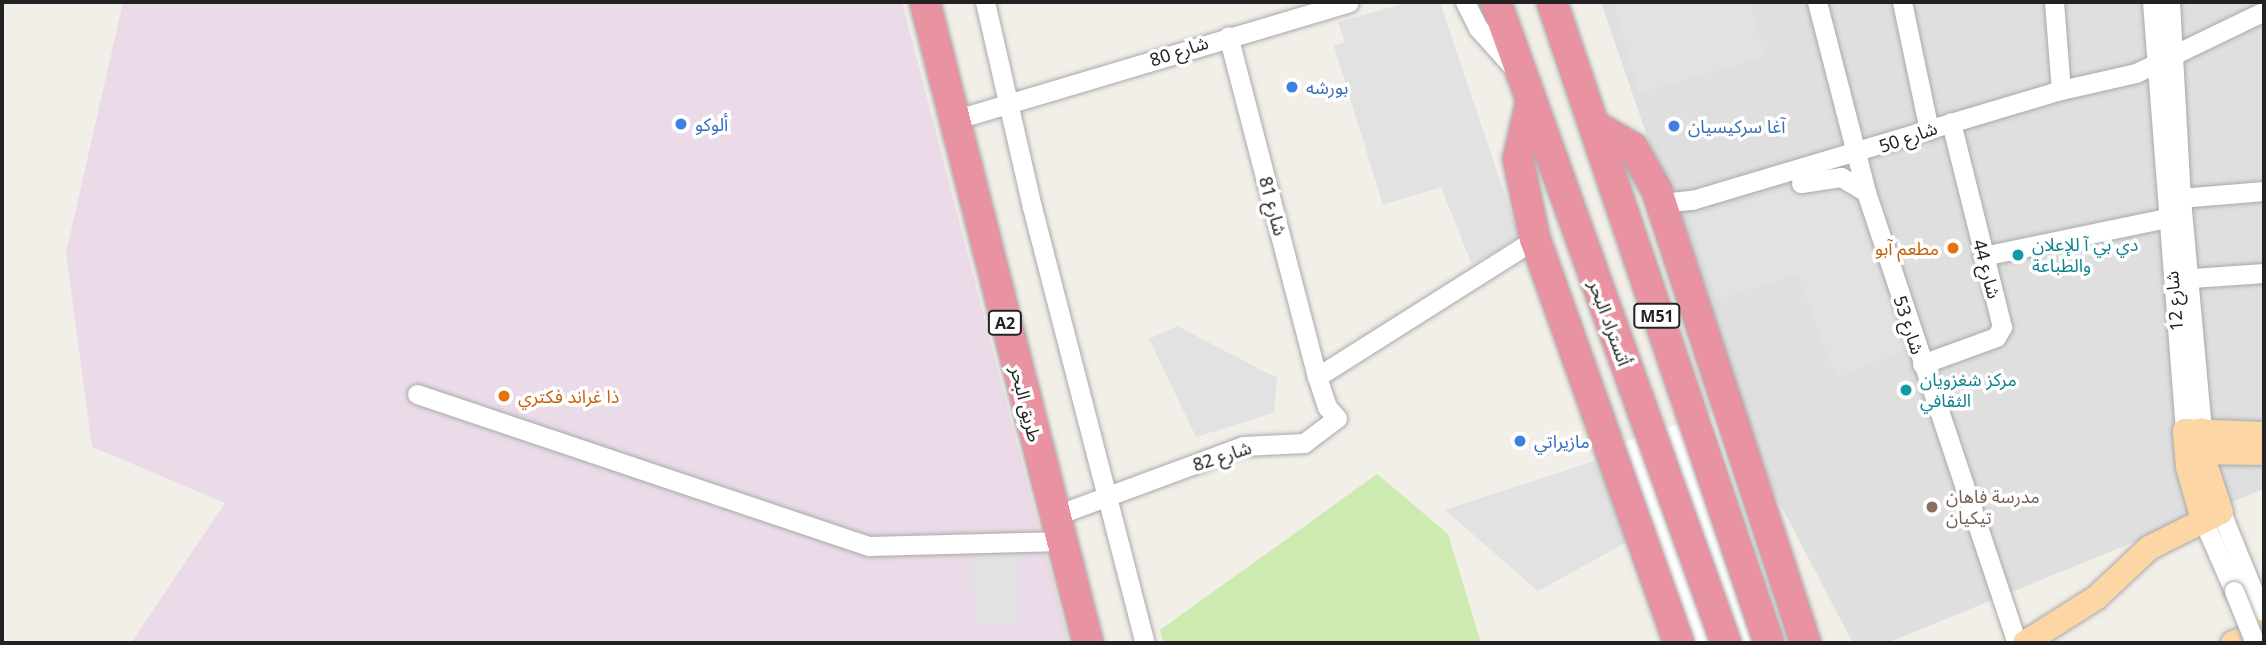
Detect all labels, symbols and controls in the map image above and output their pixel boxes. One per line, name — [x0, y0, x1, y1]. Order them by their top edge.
street label: شارع 80 — [1147, 31, 1211, 71]
place label: بورشه — [1306, 76, 1348, 98]
marker: بورشه — [1284, 79, 1300, 95]
place label: ألوكو — [695, 113, 728, 135]
place label: آغا سركيسيان — [1688, 115, 1785, 137]
marker: ألوكو — [673, 116, 689, 132]
street label: شارع 50 — [1876, 117, 1940, 157]
marker: آغا سركيسيان — [1666, 118, 1682, 134]
street label: شارع 81 — [1255, 174, 1291, 238]
place label: دي بي آ للإعلان والطباعة — [2032, 234, 2138, 276]
place label: مطعم آبو — [1875, 237, 1939, 259]
street label: شارع 44 — [1969, 237, 2005, 301]
marker: مطعم آبو — [1945, 240, 1961, 256]
marker: دي بي آ للإعلان والطباعة — [2010, 247, 2026, 263]
street label: شارع 12 — [2161, 270, 2187, 332]
street label: أتستراد البحر — [1585, 277, 1635, 369]
street label: شارع 53 — [1889, 293, 1929, 357]
road number: M51 — [1632, 304, 1682, 328]
road number: A2 — [988, 310, 1023, 336]
street label: طريق البحر — [1006, 364, 1046, 444]
place label: مركز شغزويان الثقافي — [1920, 369, 2017, 412]
marker: مركز شغزويان الثقافي — [1898, 382, 1914, 398]
place label: ذا غراند فكتري — [518, 385, 619, 407]
marker: ذا غراند فكتري — [496, 388, 512, 404]
place label: مازيراتي — [1534, 430, 1590, 452]
marker: مازيراتي — [1512, 433, 1528, 449]
street label: شارع 82 — [1190, 436, 1254, 476]
place label: مدرسة فاهان تيكيان — [1946, 486, 2040, 528]
marker: مدرسة فاهان تيكيان — [1924, 499, 1940, 515]

